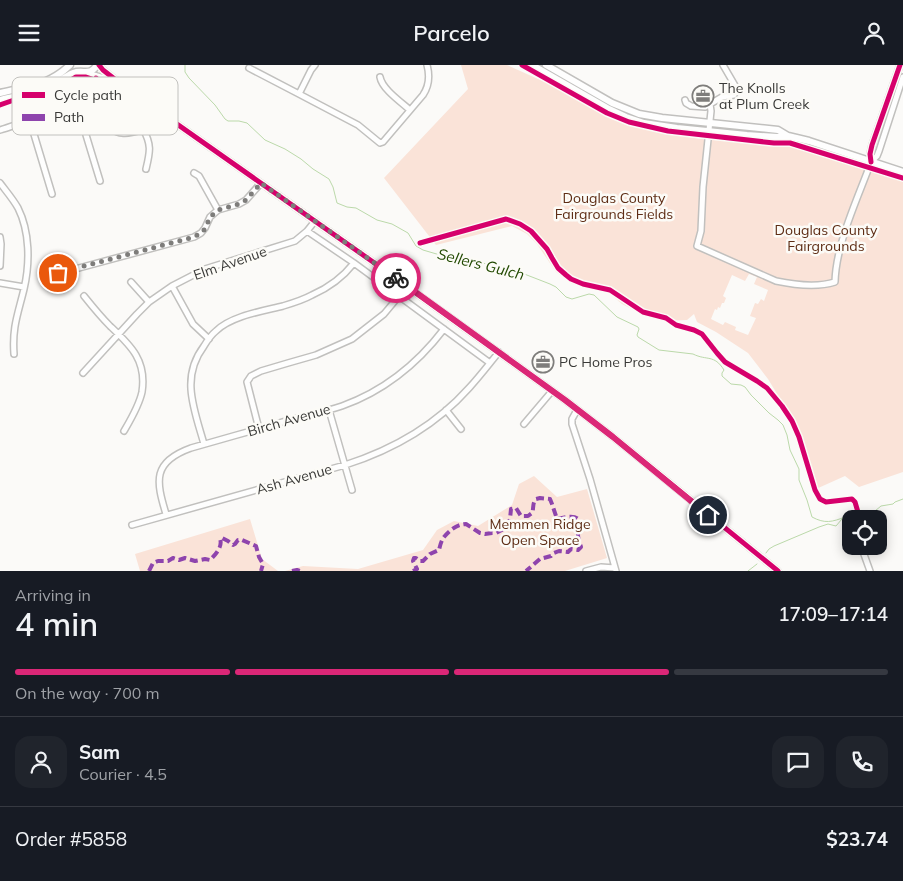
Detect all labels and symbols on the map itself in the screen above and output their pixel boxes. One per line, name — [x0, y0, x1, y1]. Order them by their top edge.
legend — [12, 77, 178, 135]
place label: The Knolls at Plum Creek — [719, 79, 810, 113]
office icon: The Knolls at Plum Creek — [691, 84, 715, 108]
text: Cycle path — [54, 86, 122, 104]
text: Path — [54, 108, 84, 126]
park label: Douglas County Fairgrounds Fields — [555, 189, 673, 223]
park label: Douglas County Fairgrounds — [774, 221, 878, 255]
street label: Elm Avenue — [191, 242, 269, 284]
water label: Sellers Gulch — [436, 244, 527, 284]
pin — [37, 252, 79, 294]
courier — [371, 253, 421, 303]
office icon: PC Home Pros — [531, 350, 555, 374]
place label: PC Home Pros — [559, 353, 652, 371]
street label: Birch Avenue — [245, 400, 333, 440]
street label: Ash Avenue — [254, 460, 334, 498]
pin — [687, 494, 729, 536]
park label: Memmen Ridge Open Space — [489, 515, 591, 549]

